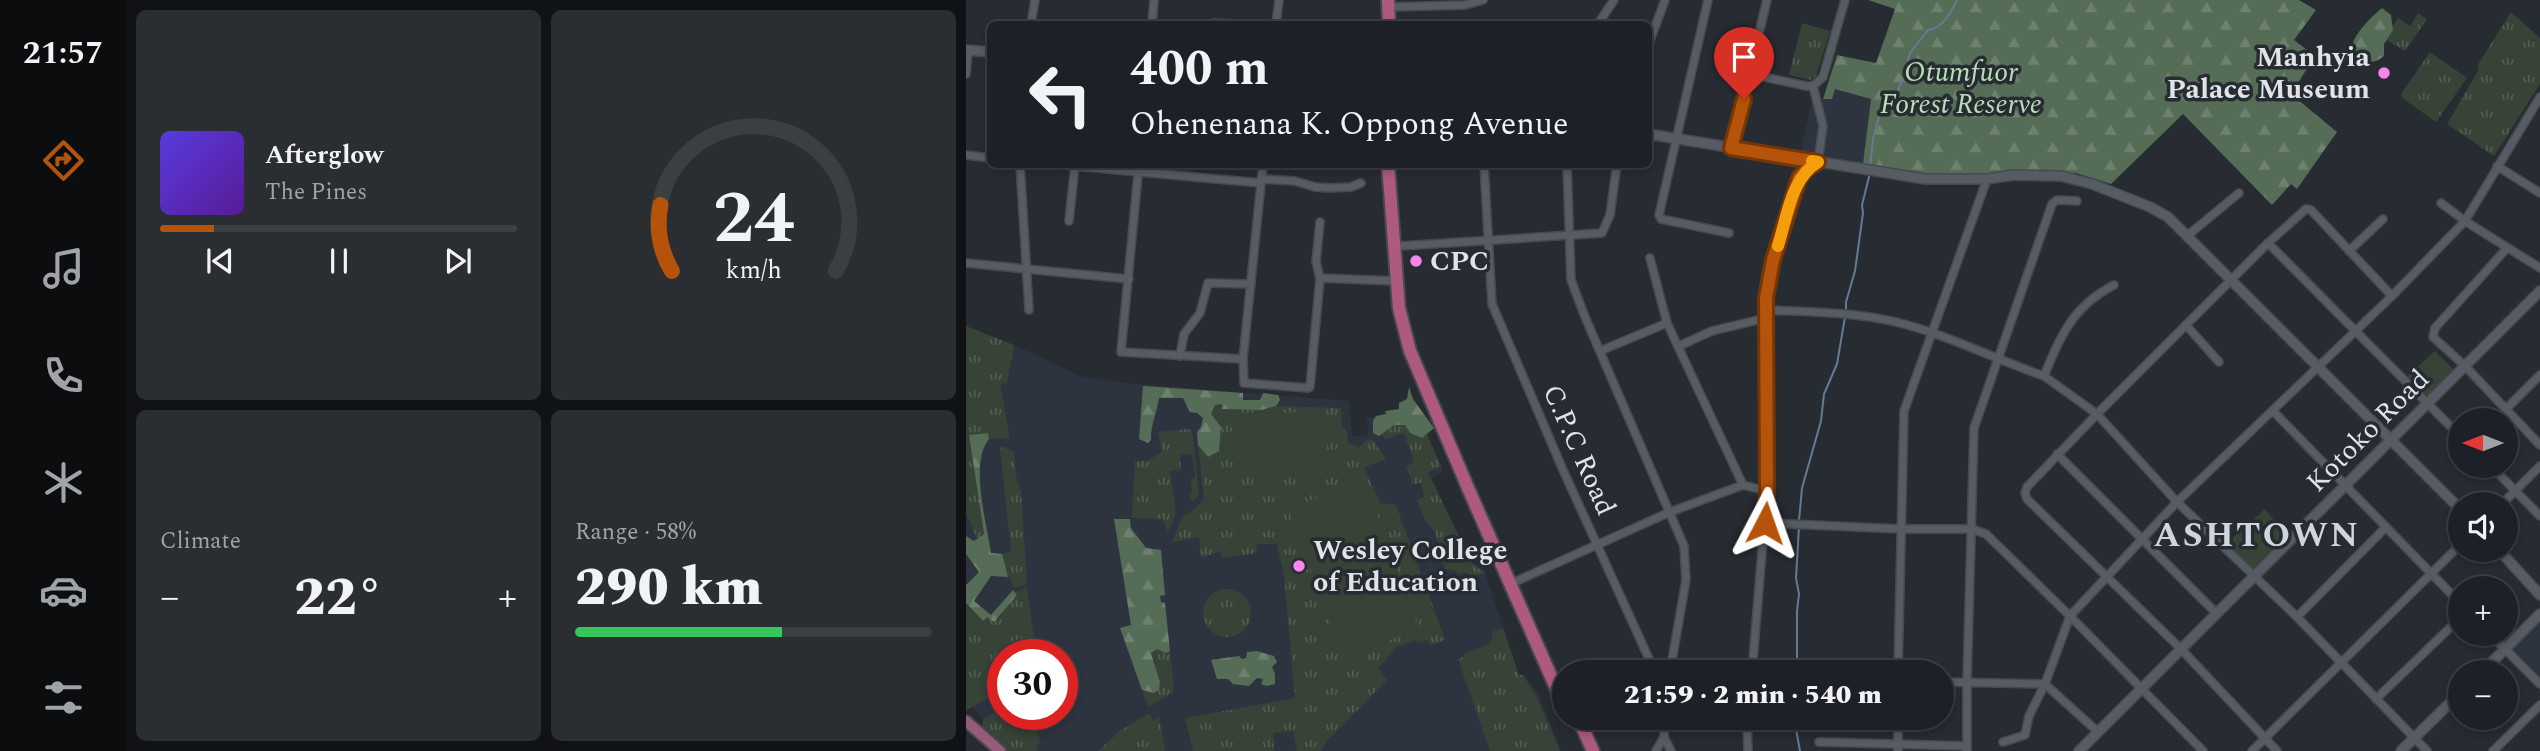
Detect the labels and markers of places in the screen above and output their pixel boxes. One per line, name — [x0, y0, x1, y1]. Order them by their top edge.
pin — [1714, 27, 1774, 99]
place label: Manhyia Palace Museum — [2167, 36, 2371, 111]
marker: Manhyia Palace Museum — [2376, 65, 2392, 81]
place label: CPC — [1430, 240, 1489, 283]
marker: CPC — [1408, 253, 1424, 269]
place label: Wesley College of Education — [1313, 529, 1507, 604]
marker: Wesley College of Education — [1291, 558, 1307, 574]

